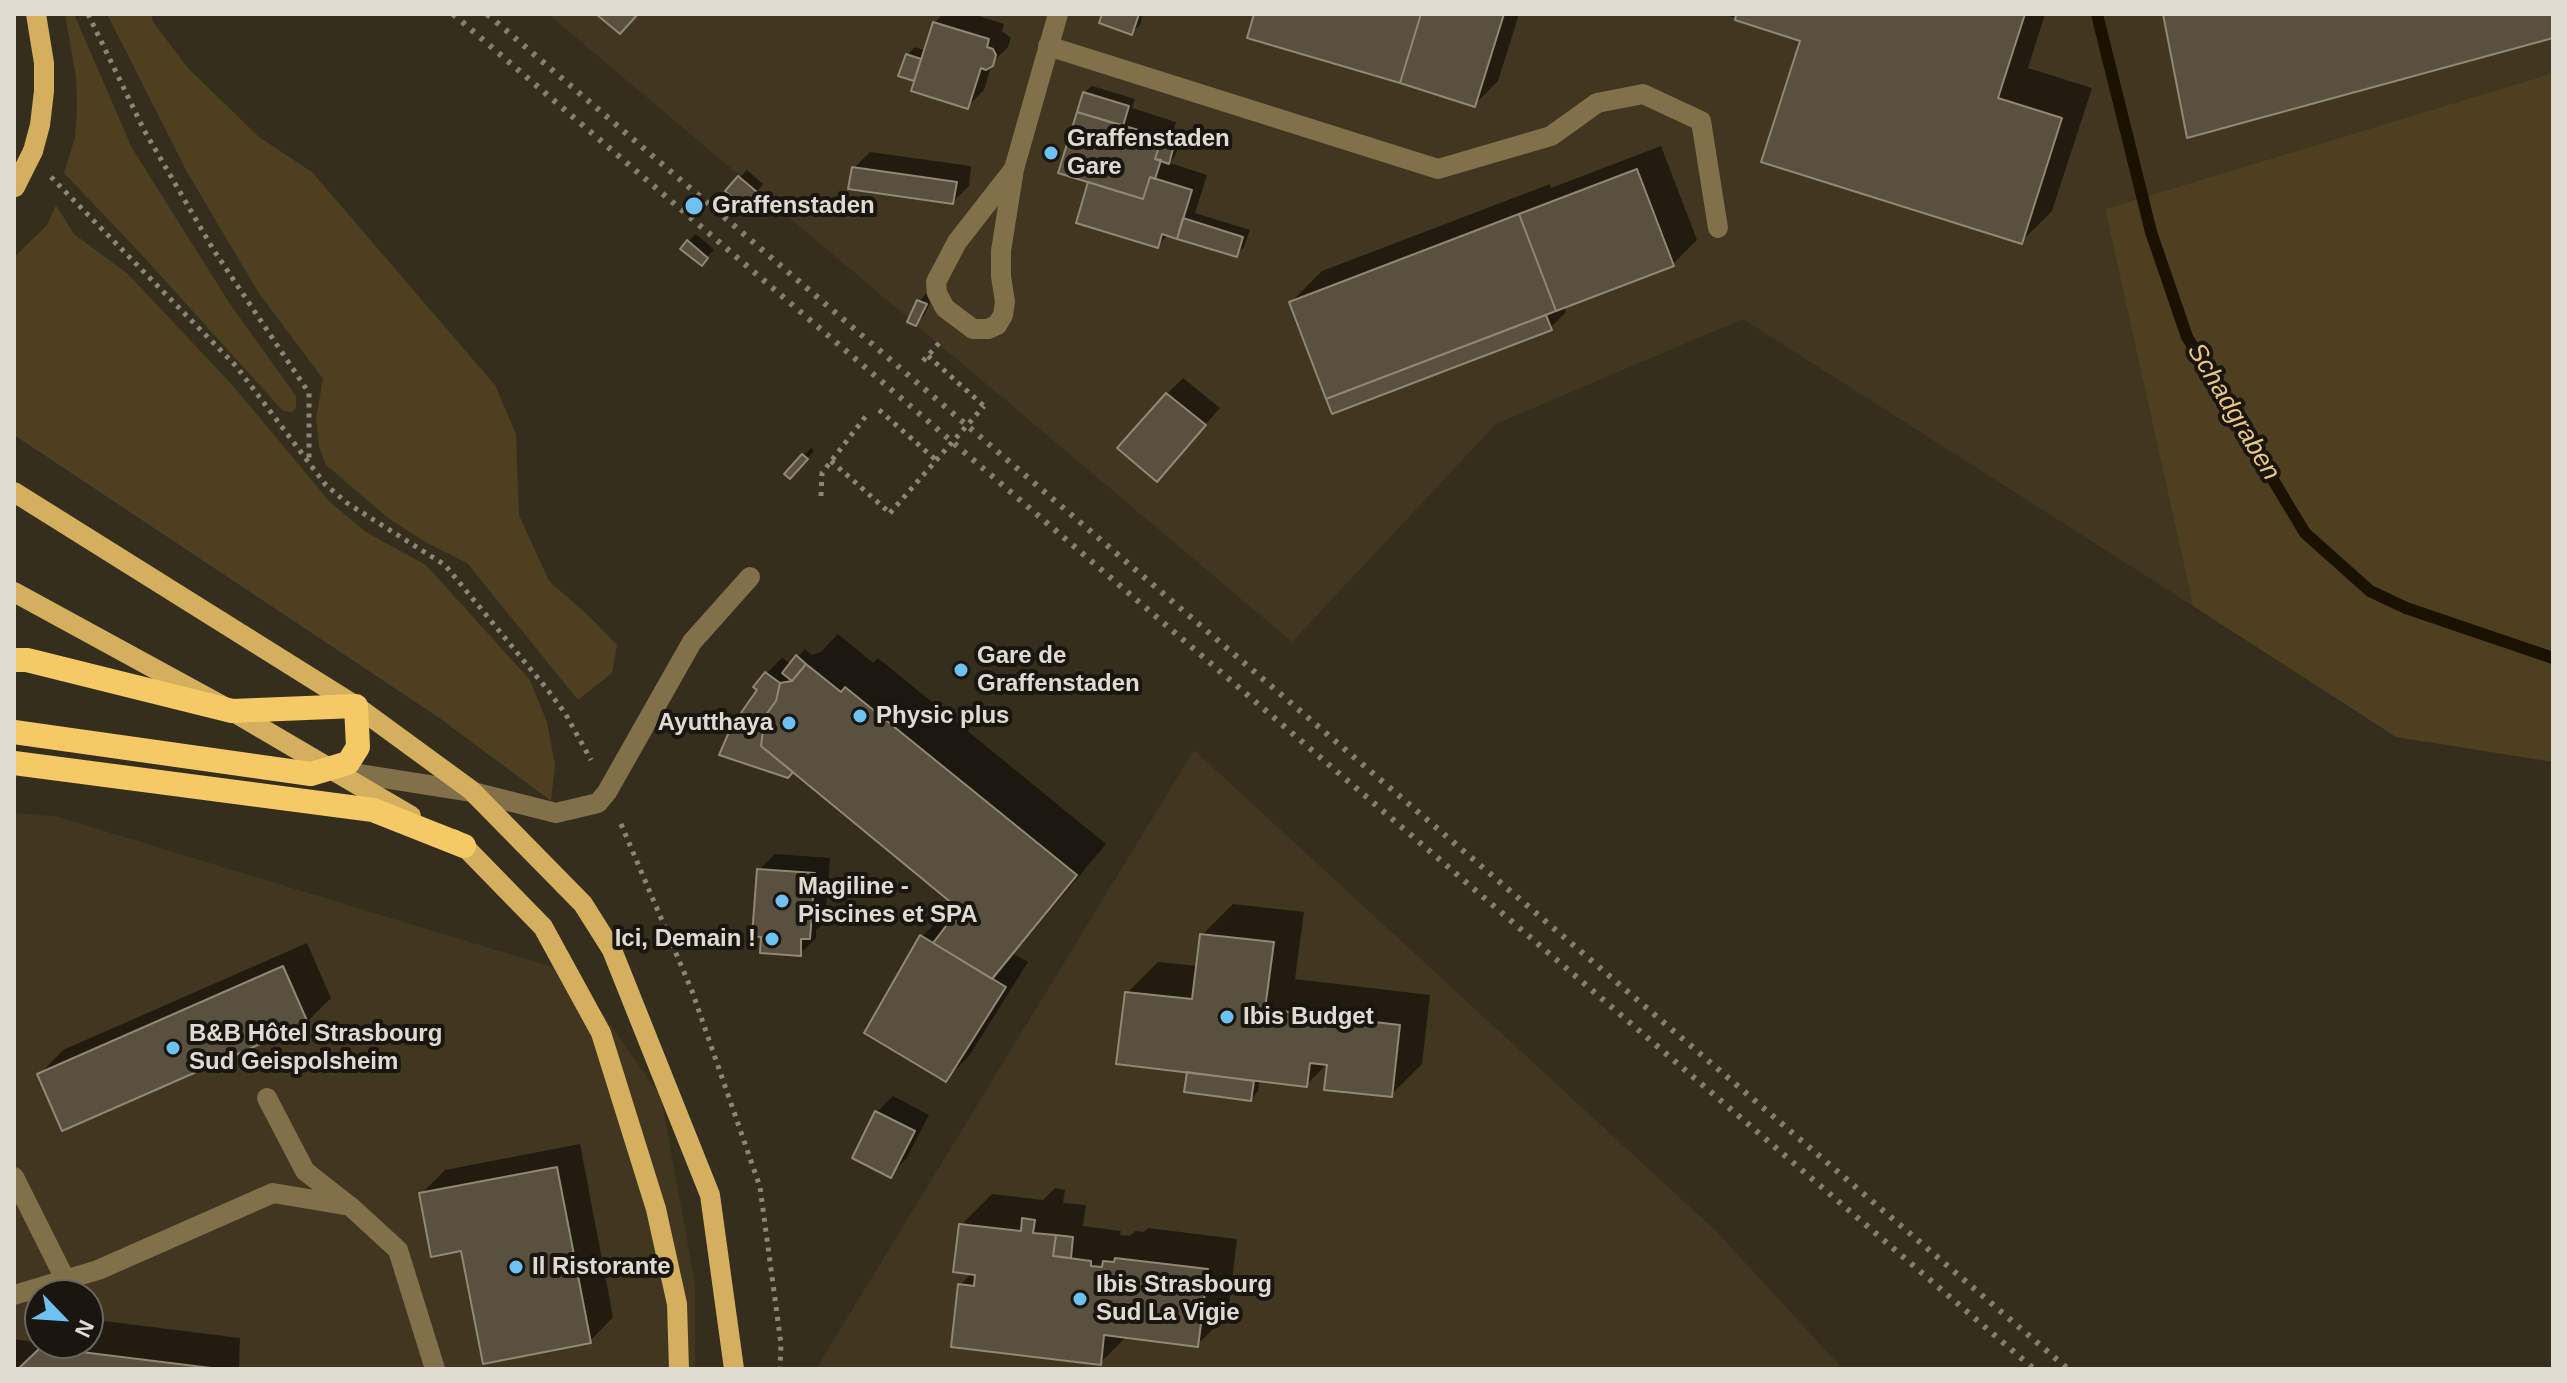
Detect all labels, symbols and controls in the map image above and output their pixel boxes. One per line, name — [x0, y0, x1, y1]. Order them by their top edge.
place label: Graffenstaden Gare — [1067, 125, 1230, 181]
marker: Graffenstaden Gare — [1042, 144, 1060, 162]
place label: Graffenstaden — [712, 192, 875, 220]
marker: Graffenstaden — [683, 195, 705, 217]
water label: Schadgraben — [2180, 338, 2286, 486]
place label: Gare de Graffenstaden — [977, 642, 1140, 698]
marker: Gare de Graffenstaden — [952, 661, 970, 679]
place label: Physic plus — [876, 702, 1009, 730]
marker: Physic plus — [851, 707, 869, 725]
place label: Ayutthaya — [658, 709, 773, 737]
marker: Ayutthaya — [780, 714, 798, 732]
place label: Magiline - Piscines et SPA — [798, 873, 978, 929]
marker: Magiline - Piscines et SPA — [773, 892, 791, 910]
place label: Ici, Demain ! — [615, 925, 756, 953]
marker: Ici, Demain ! — [763, 930, 781, 948]
place label: Ibis Budget — [1243, 1003, 1374, 1031]
marker: Ibis Budget — [1218, 1008, 1236, 1026]
place label: B&B Hôtel Strasbourg Sud Geispolsheim — [189, 1020, 442, 1076]
marker: B&B Hôtel Strasbourg Sud Geispolsheim — [164, 1039, 182, 1057]
place label: Il Ristorante — [532, 1253, 671, 1281]
marker: Il Ristorante — [507, 1258, 525, 1276]
place label: Ibis Strasbourg Sud La Vigie — [1096, 1271, 1272, 1327]
north arrow — [24, 1279, 104, 1359]
marker: Ibis Strasbourg Sud La Vigie — [1071, 1290, 1089, 1308]
text: N — [70, 1316, 99, 1341]

